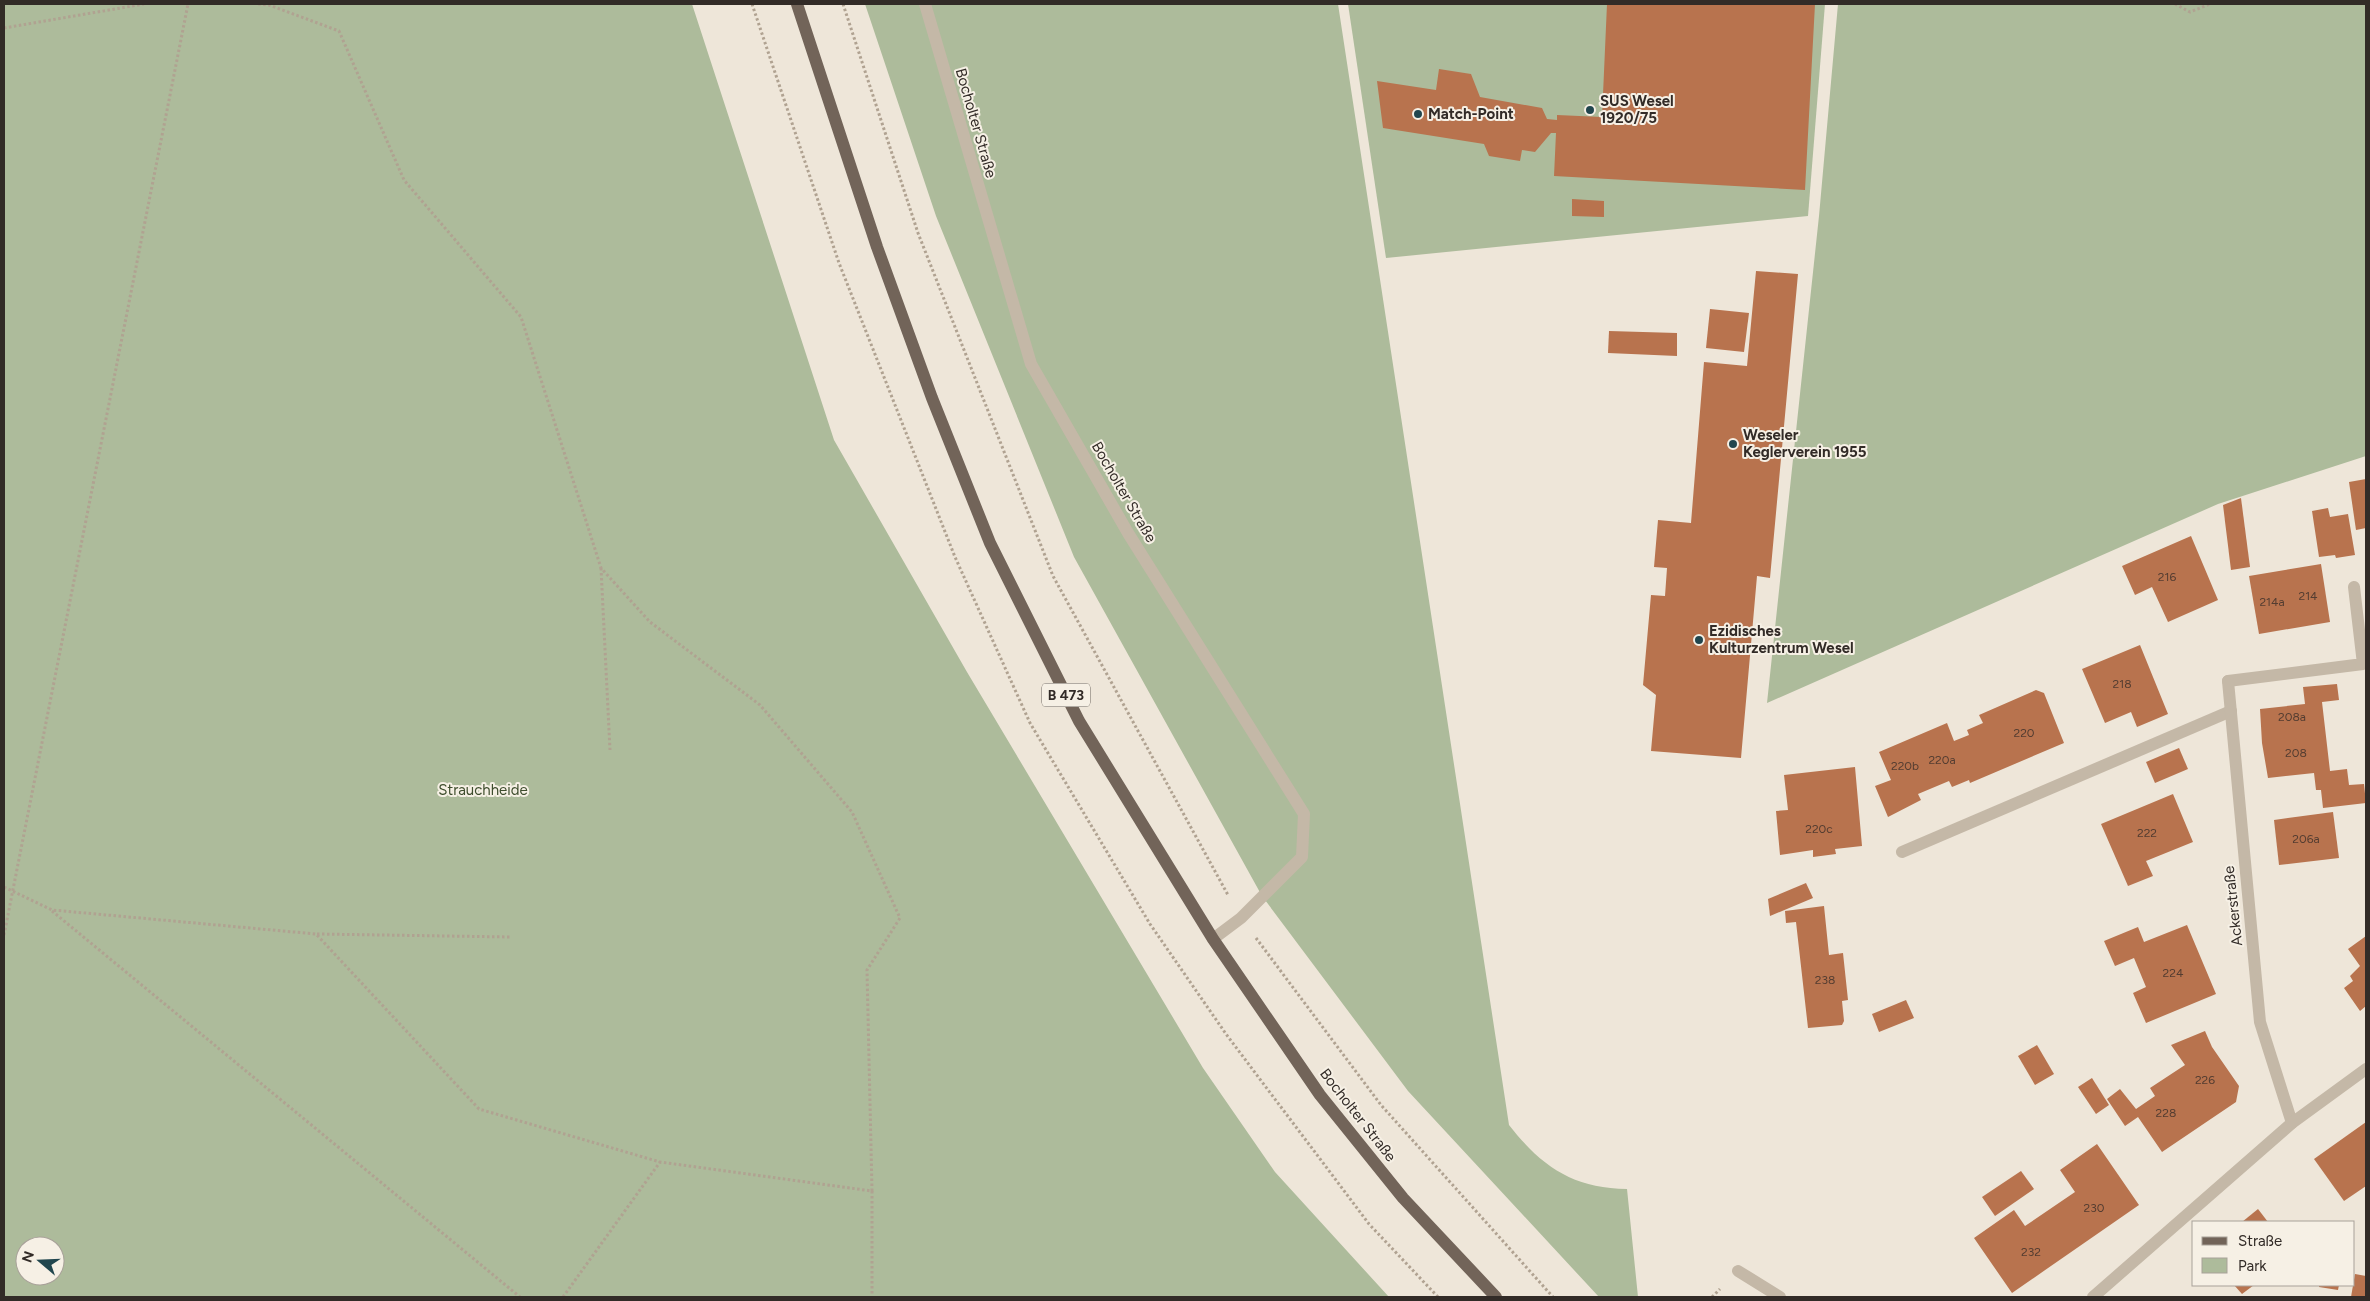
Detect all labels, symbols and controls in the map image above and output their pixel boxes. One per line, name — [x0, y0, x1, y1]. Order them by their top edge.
street label: Bocholter Straße — [952, 66, 1000, 180]
place label: SUS Wesel 1920/75 — [1600, 92, 1674, 127]
marker: SUS Wesel 1920/75 — [1584, 104, 1596, 116]
place label: Match-Point — [1428, 105, 1514, 123]
marker: Match-Point — [1412, 108, 1424, 120]
place label: Weseler Keglerverein 1955 — [1743, 426, 1867, 461]
street label: Bocholter Straße — [1088, 438, 1160, 546]
marker: Weseler Keglerverein 1955 — [1727, 438, 1739, 450]
house number: 216 — [2158, 570, 2176, 584]
house number: 214 — [2298, 589, 2318, 603]
house number: 214a — [2259, 595, 2285, 609]
place label: Ezidisches Kulturzentrum Wesel — [1709, 622, 1854, 657]
marker: Ezidisches Kulturzentrum Wesel — [1693, 634, 1705, 646]
house number: 218 — [2112, 677, 2132, 691]
road number: B 473 — [1042, 684, 1090, 706]
house number: 208a — [2278, 710, 2306, 724]
house number: 220 — [2013, 726, 2035, 740]
house number: 208 — [2285, 746, 2307, 760]
house number: 220a — [1928, 753, 1956, 767]
house number: 220b — [1891, 759, 1919, 773]
park label: Strauchheide — [438, 781, 528, 799]
house number: 220c — [1805, 822, 1833, 836]
house number: 222 — [2137, 826, 2157, 840]
house number: 206a — [2292, 832, 2320, 846]
street label: Ackerstraße — [2220, 865, 2246, 947]
house number: 224 — [2163, 966, 2184, 980]
house number: 238 — [1815, 973, 1835, 987]
street label: Bocholter Straße — [1316, 1065, 1400, 1165]
house number: 226 — [2195, 1073, 2215, 1087]
house number: 228 — [2156, 1106, 2176, 1120]
house number: 230 — [2084, 1201, 2105, 1215]
legend — [2192, 1221, 2355, 1286]
text: Straße — [2238, 1232, 2282, 1250]
north arrow — [15, 1236, 65, 1286]
house number: 232 — [2021, 1245, 2041, 1259]
text: N — [18, 1249, 38, 1265]
text: Park — [2238, 1257, 2267, 1275]

